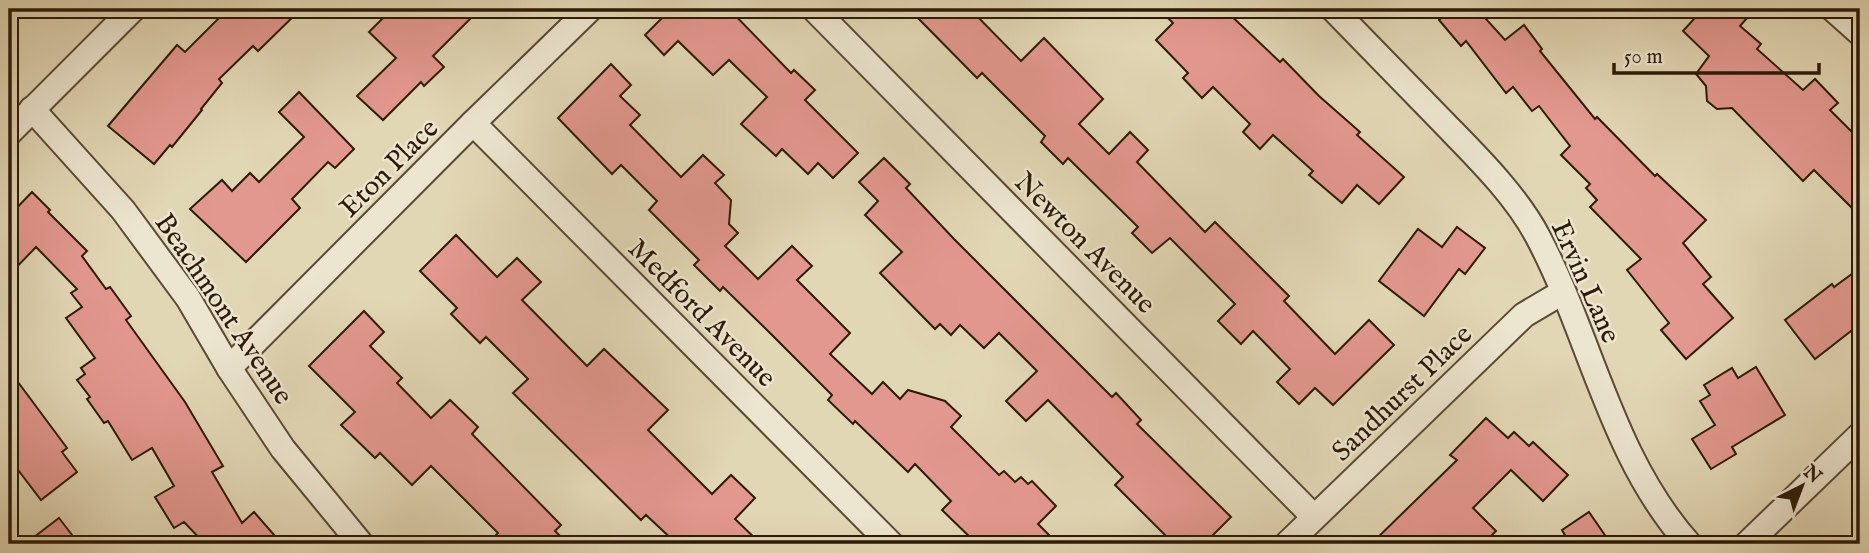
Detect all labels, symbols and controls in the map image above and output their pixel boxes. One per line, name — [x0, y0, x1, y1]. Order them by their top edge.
scale bar — [1614, 32, 1818, 76]
text: 50 m — [1624, 44, 1663, 71]
street label: Eton Place — [333, 112, 447, 226]
street label: Newton Avenue — [1006, 166, 1162, 322]
street label: Beachmont Avenue — [146, 207, 300, 412]
street label: Ervin Lane — [1542, 215, 1627, 349]
street label: Medford Avenue — [620, 232, 783, 395]
street label: Sandhurst Place — [1325, 318, 1481, 470]
north arrow — [1768, 452, 1838, 522]
text: N — [1797, 460, 1827, 490]

